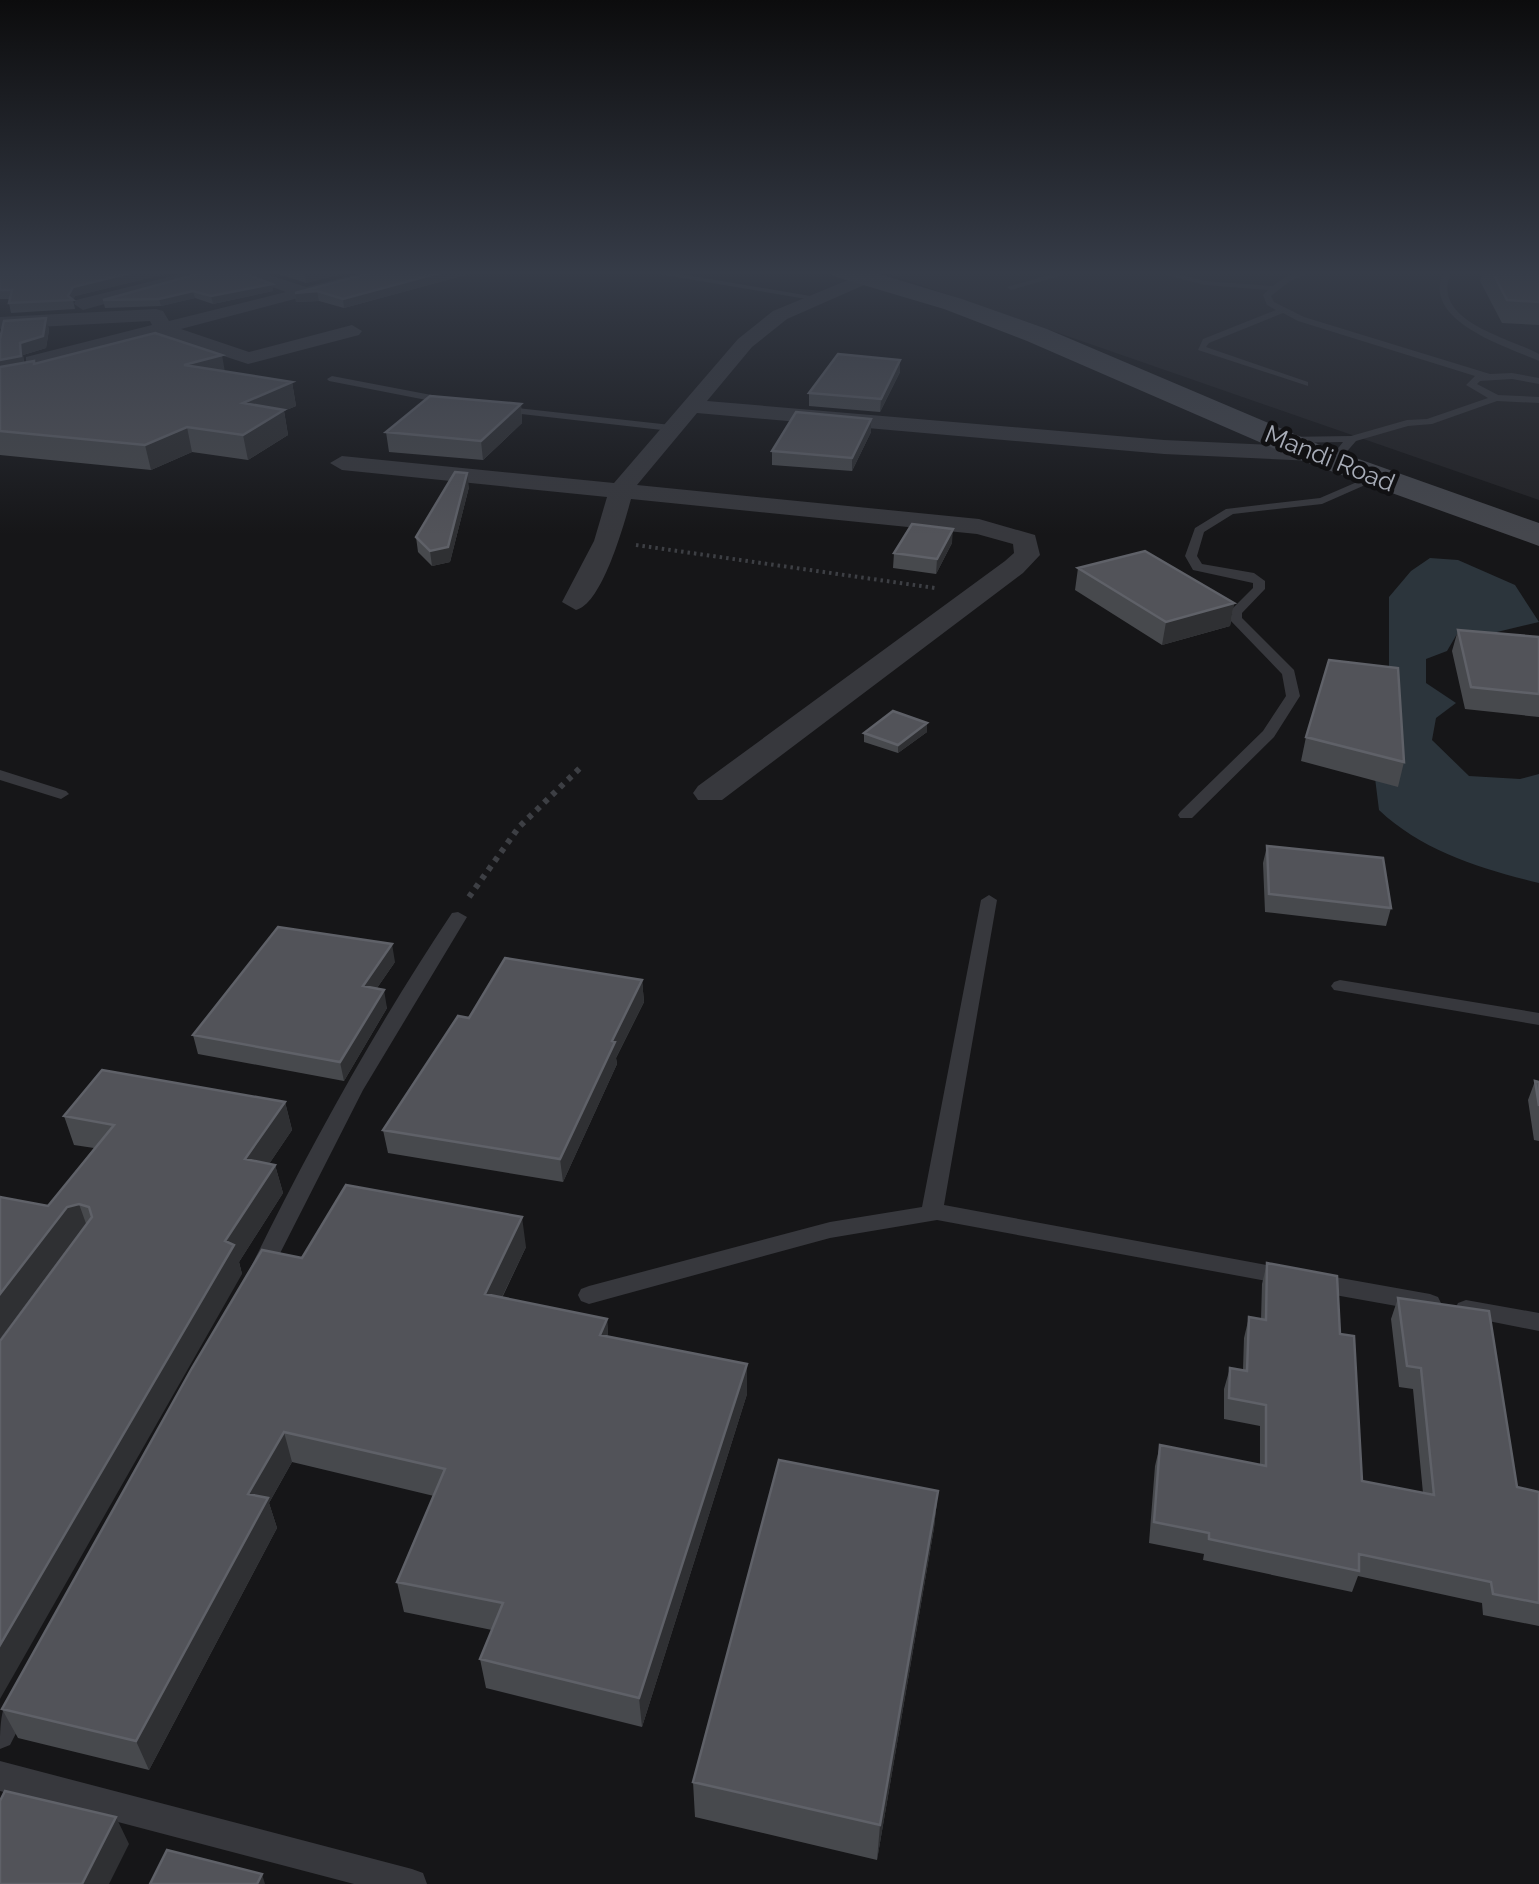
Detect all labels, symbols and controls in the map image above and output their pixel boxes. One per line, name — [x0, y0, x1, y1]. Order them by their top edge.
street label: Mandi Road — [1261, 418, 1399, 498]

